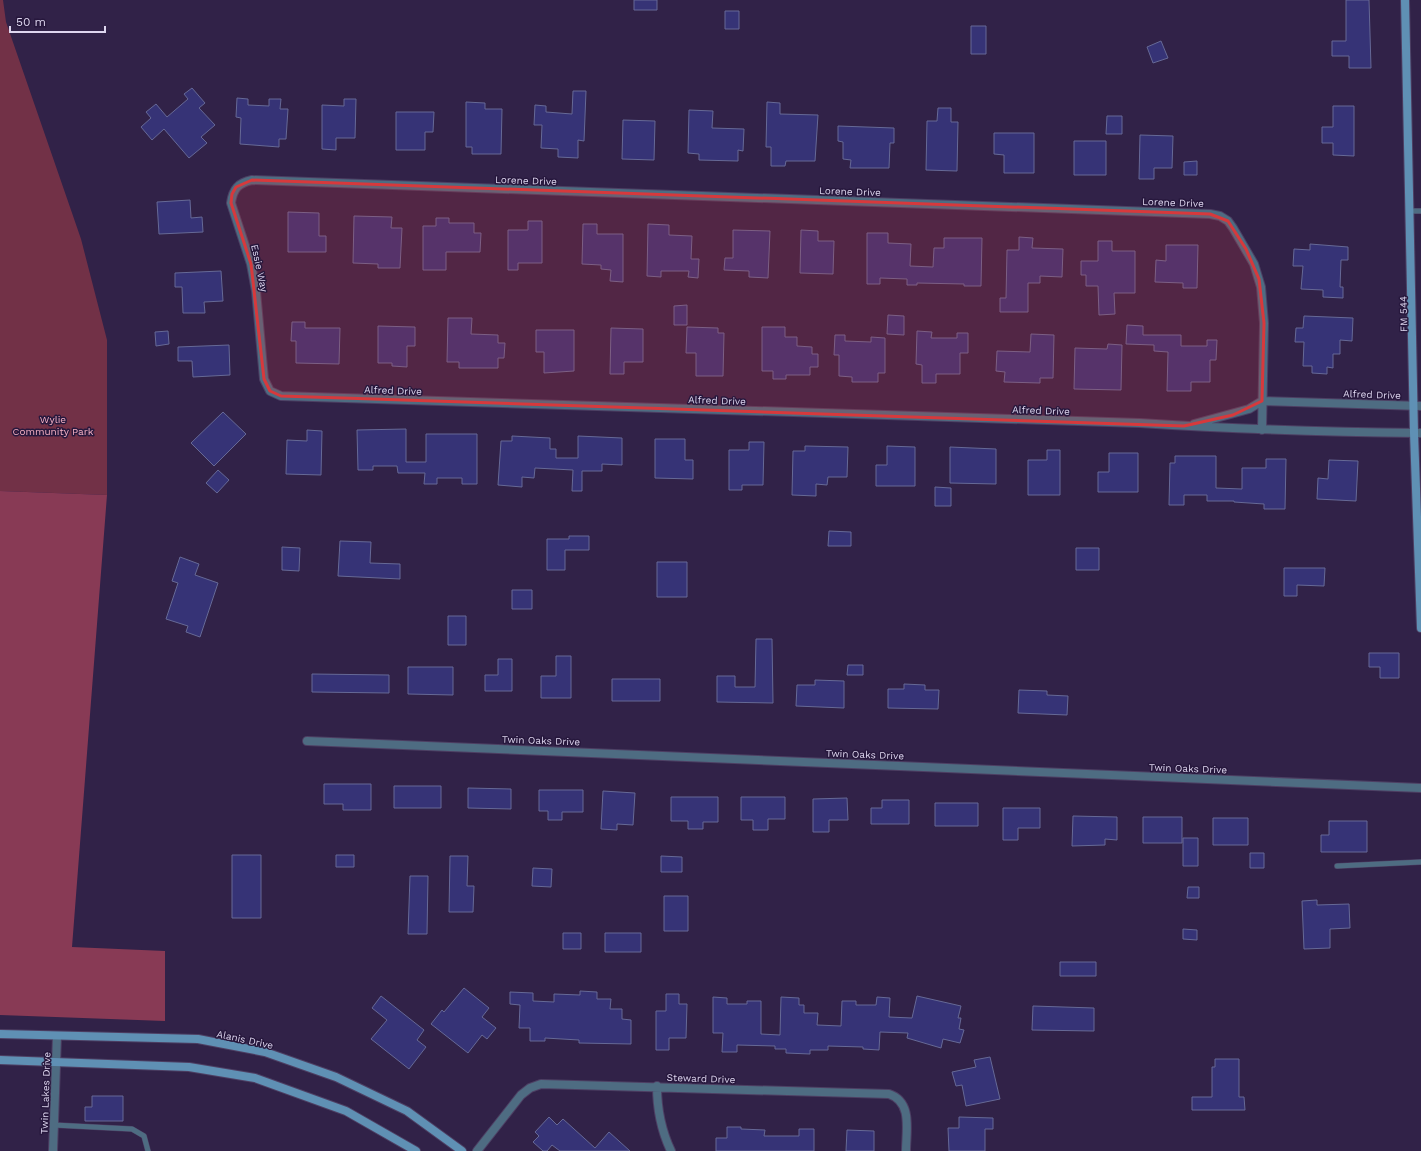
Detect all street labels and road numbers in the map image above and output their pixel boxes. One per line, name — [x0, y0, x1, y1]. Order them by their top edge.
street label: Lorene Drive — [495, 174, 557, 187]
street label: Lorene Drive — [819, 185, 881, 198]
street label: Lorene Drive — [1142, 196, 1204, 209]
street label: Essie Way — [249, 243, 270, 294]
street label: FM 544 — [1398, 296, 1409, 332]
street label: Alfred Drive — [364, 384, 422, 397]
street label: Alfred Drive — [1343, 388, 1401, 401]
street label: Alfred Drive — [688, 394, 746, 407]
street label: Alfred Drive — [1012, 404, 1070, 417]
street label: Twin Oaks Drive — [502, 734, 581, 747]
street label: Twin Oaks Drive — [826, 748, 905, 761]
street label: Twin Oaks Drive — [1149, 762, 1228, 775]
street label: Alanis Drive — [216, 1028, 274, 1051]
street label: Twin Lakes Drive — [39, 1051, 52, 1134]
street label: Steward Drive — [666, 1072, 736, 1085]

